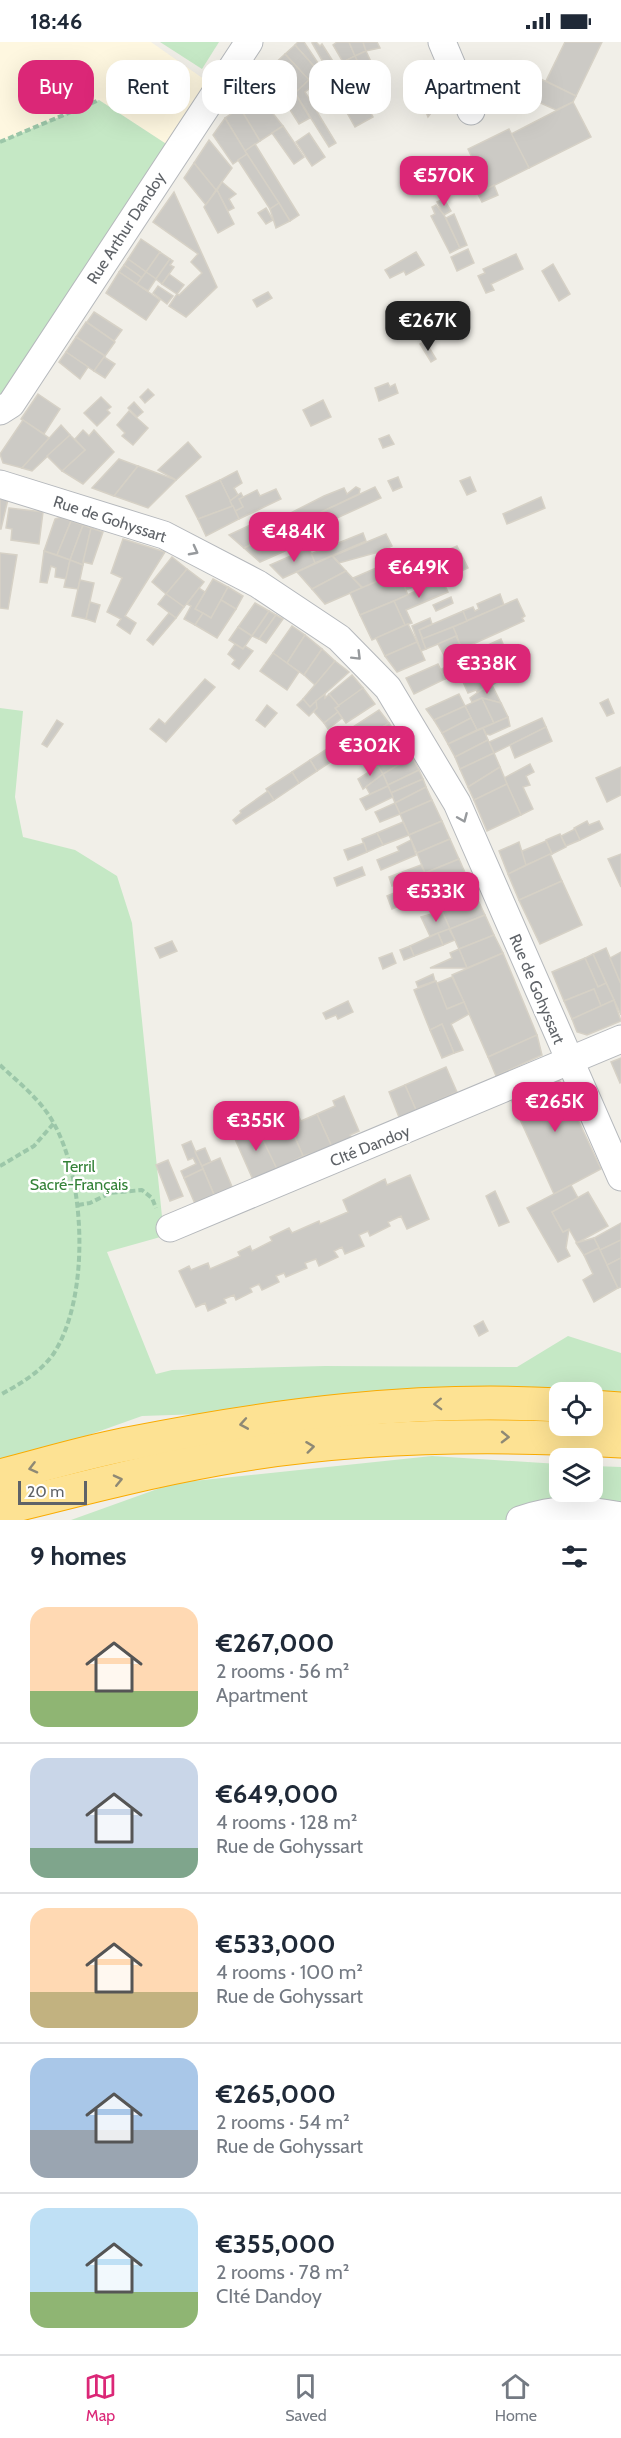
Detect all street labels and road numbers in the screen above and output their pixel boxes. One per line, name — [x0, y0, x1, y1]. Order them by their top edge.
street label: Rue Arthur Dandoy — [83, 169, 169, 287]
street label: Rue de Gohyssart — [51, 492, 169, 546]
street label: Rue de Gohyssart — [505, 931, 569, 1047]
street label: CIté Dandoy — [327, 1121, 413, 1171]

